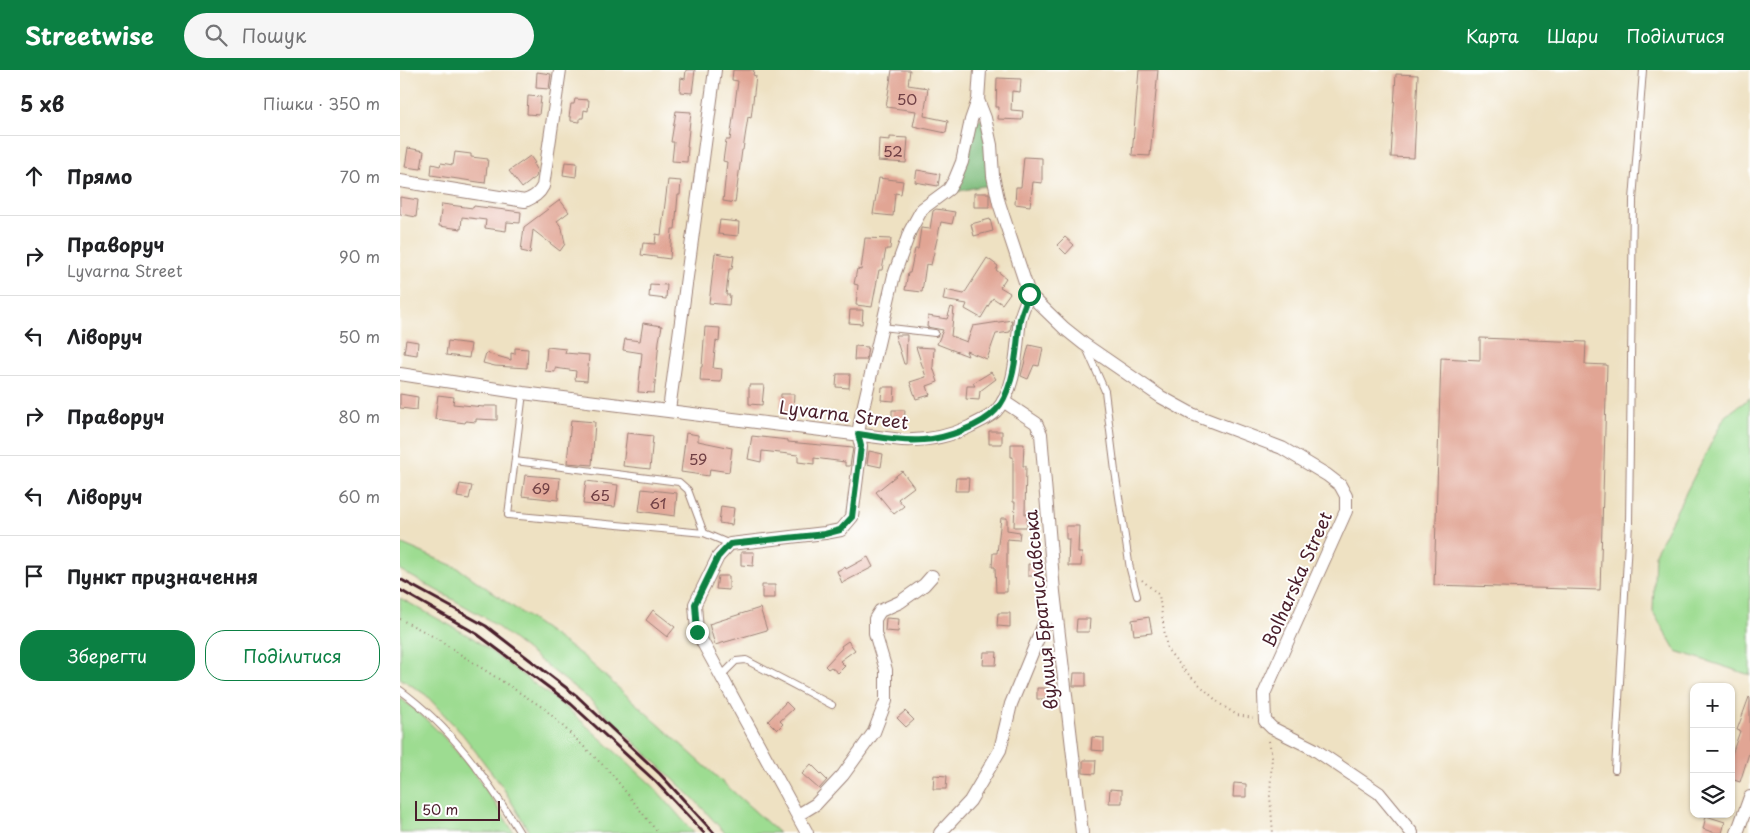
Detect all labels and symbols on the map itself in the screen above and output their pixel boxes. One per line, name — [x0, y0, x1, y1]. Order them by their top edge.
house number: 50 — [897, 87, 917, 110]
house number: 52 — [883, 139, 903, 162]
route start — [1018, 283, 1041, 306]
street label: Lyvarna Street — [778, 393, 910, 435]
house number: 59 — [689, 447, 707, 470]
house number: 69 — [532, 476, 550, 499]
house number: 65 — [590, 483, 610, 506]
house number: 61 — [650, 491, 666, 514]
street label: Bolharska Street — [1254, 507, 1338, 651]
street label: вулиця Братиславська — [1016, 508, 1064, 711]
route end — [686, 621, 709, 644]
scale bar — [415, 798, 500, 821]

